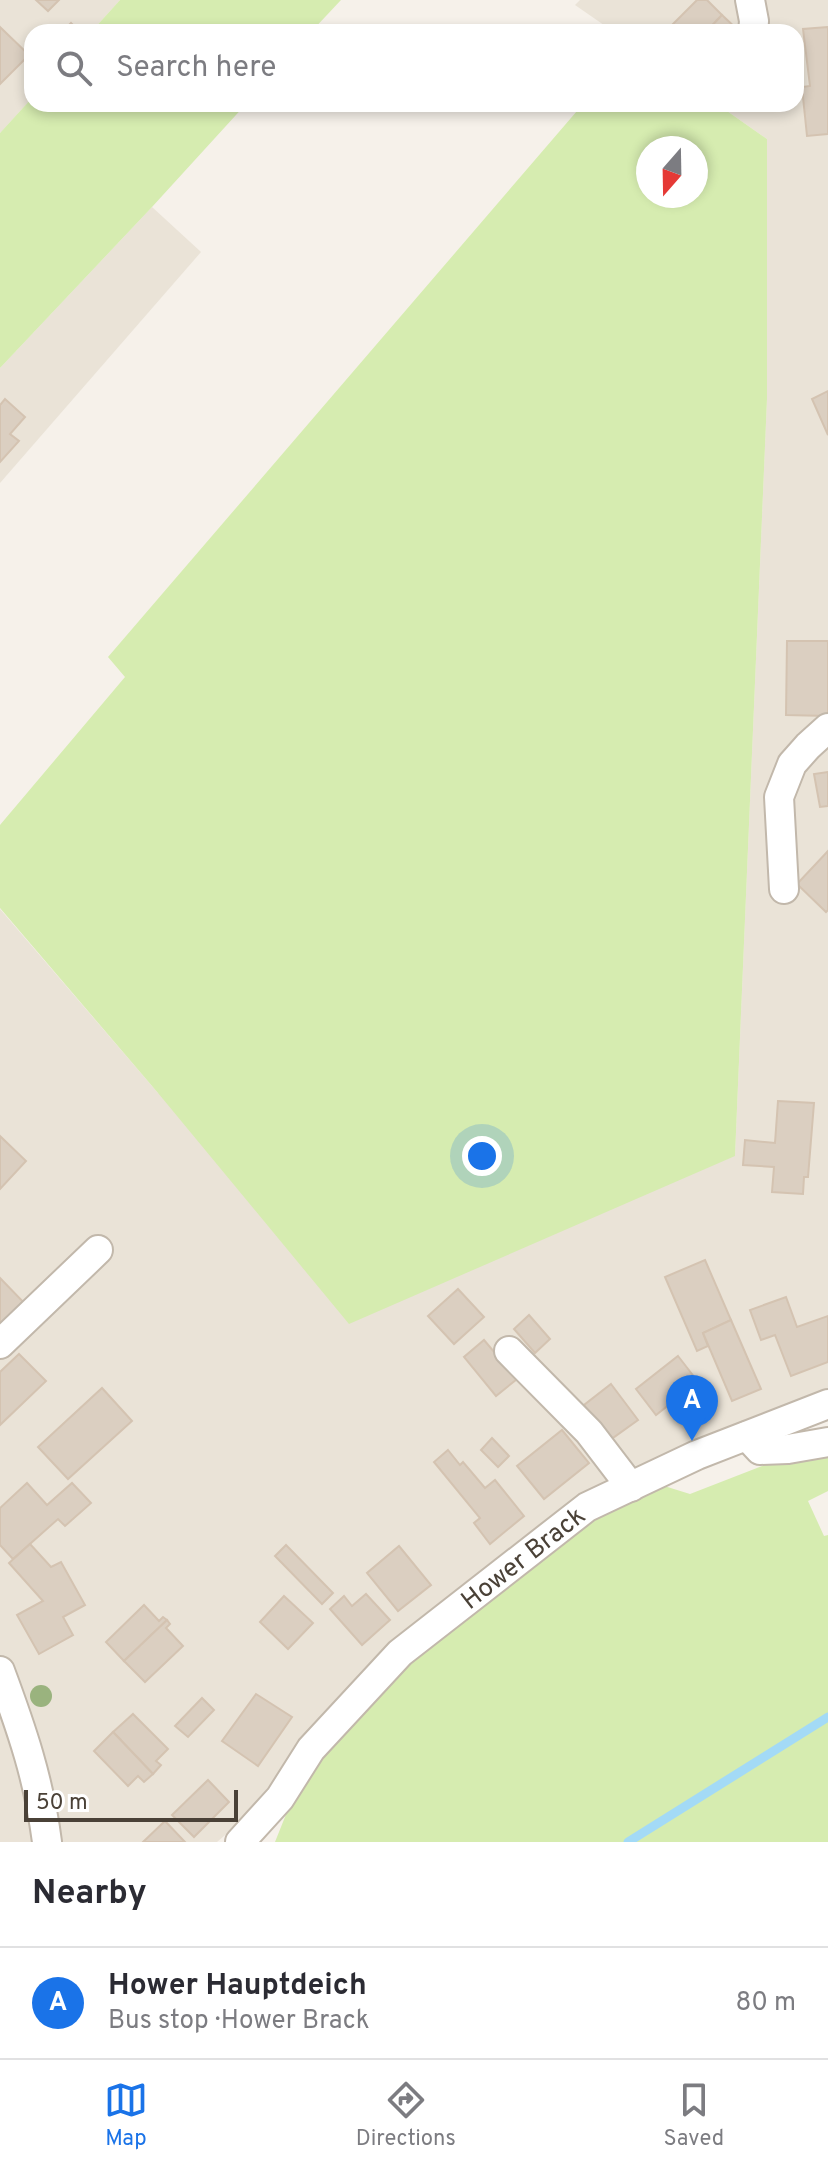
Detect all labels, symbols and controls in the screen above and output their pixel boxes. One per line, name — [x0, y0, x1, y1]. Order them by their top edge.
search box — [24, 24, 804, 112]
icon: search — [52, 46, 96, 90]
text: Search here — [116, 50, 276, 87]
north arrow — [636, 136, 708, 208]
your location — [462, 1136, 502, 1176]
pin: A — [666, 1375, 718, 1441]
street label: Hower Brack — [455, 1500, 593, 1618]
scale bar — [24, 1786, 238, 1822]
text: 50 m — [36, 1790, 88, 1817]
text: Nearby — [32, 1873, 147, 1916]
text: Hower Hauptdeich — [108, 1968, 367, 2005]
text: A — [49, 1987, 67, 2020]
text: 80 m — [736, 1987, 796, 2020]
text: Bus stop · Hower Brack — [108, 2005, 370, 2038]
tab: Map — [104, 2078, 148, 2153]
tab: Directions — [356, 2078, 456, 2153]
tab: Saved — [664, 2078, 724, 2153]

